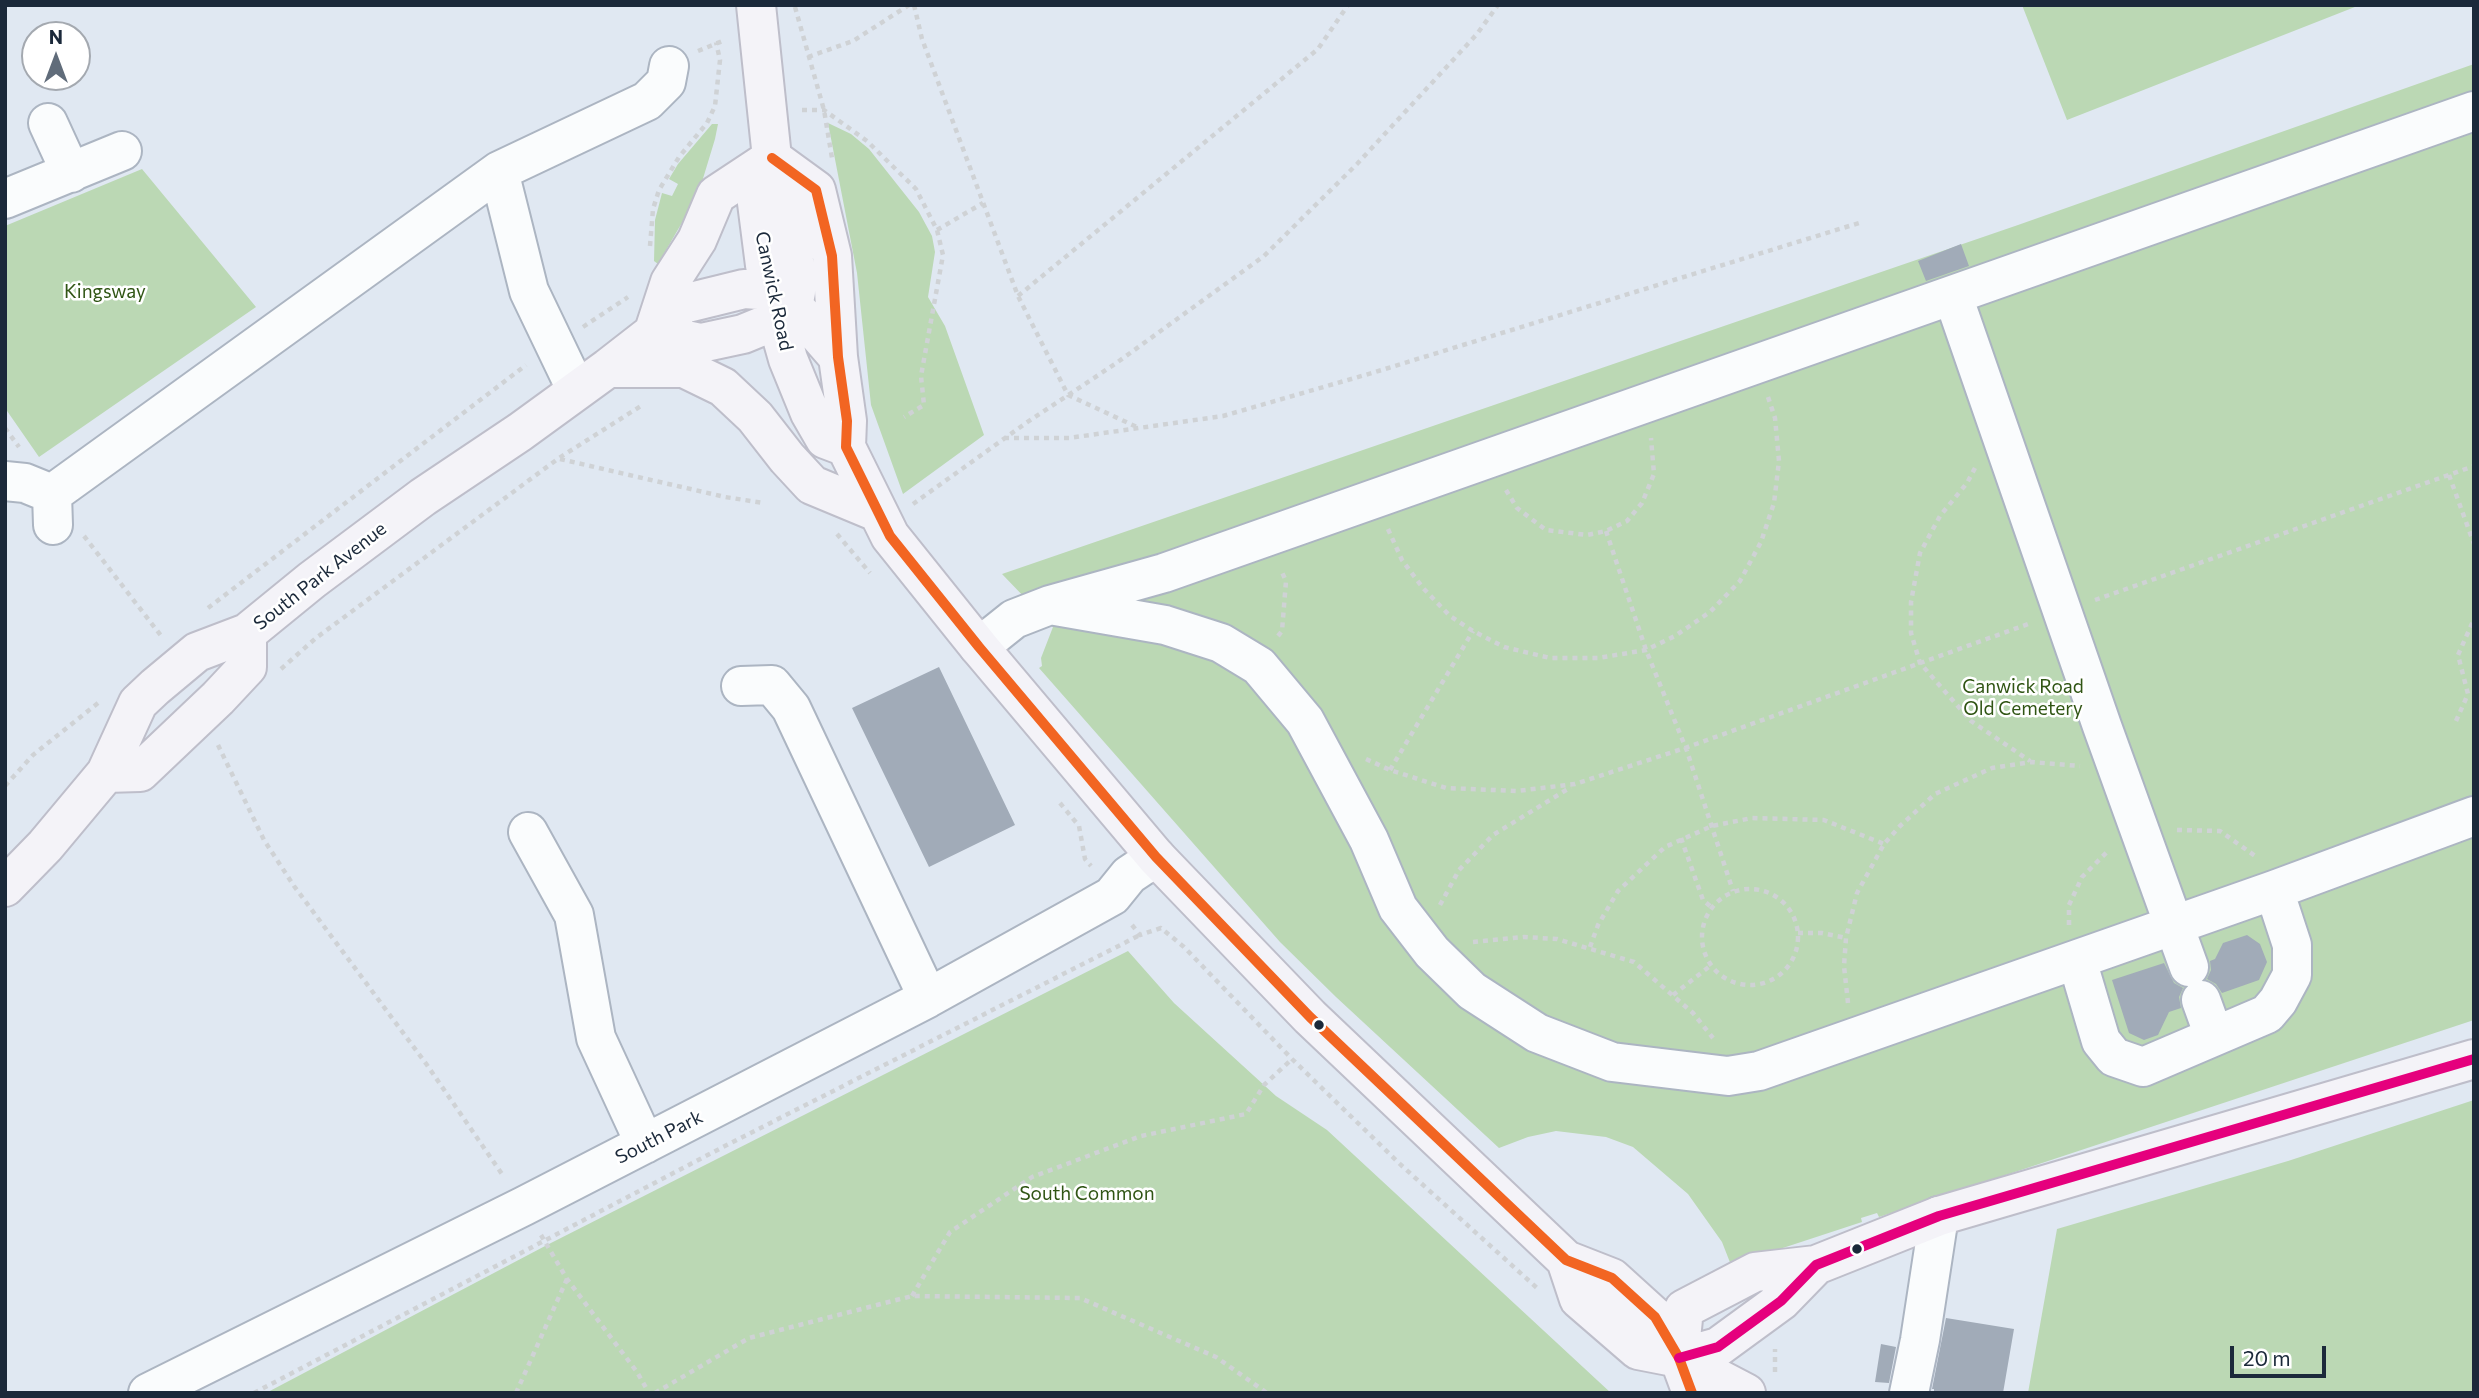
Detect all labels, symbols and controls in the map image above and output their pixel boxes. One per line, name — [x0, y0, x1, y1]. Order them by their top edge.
north arrow — [21, 21, 91, 91]
text: N — [49, 25, 63, 48]
street label: Canwick Road — [750, 229, 798, 353]
park label: Kingsway — [64, 281, 146, 303]
street label: South Park Avenue — [249, 517, 391, 635]
park label: Canwick Road Old Cemetery — [1962, 676, 2084, 720]
unlabelled marker — [1312, 1018, 1326, 1032]
street label: South Park — [611, 1105, 707, 1169]
park label: South Common — [1019, 1183, 1155, 1205]
unlabelled marker — [1850, 1242, 1864, 1256]
scale bar — [2234, 1332, 2330, 1376]
text: 20 m — [2243, 1345, 2291, 1370]

